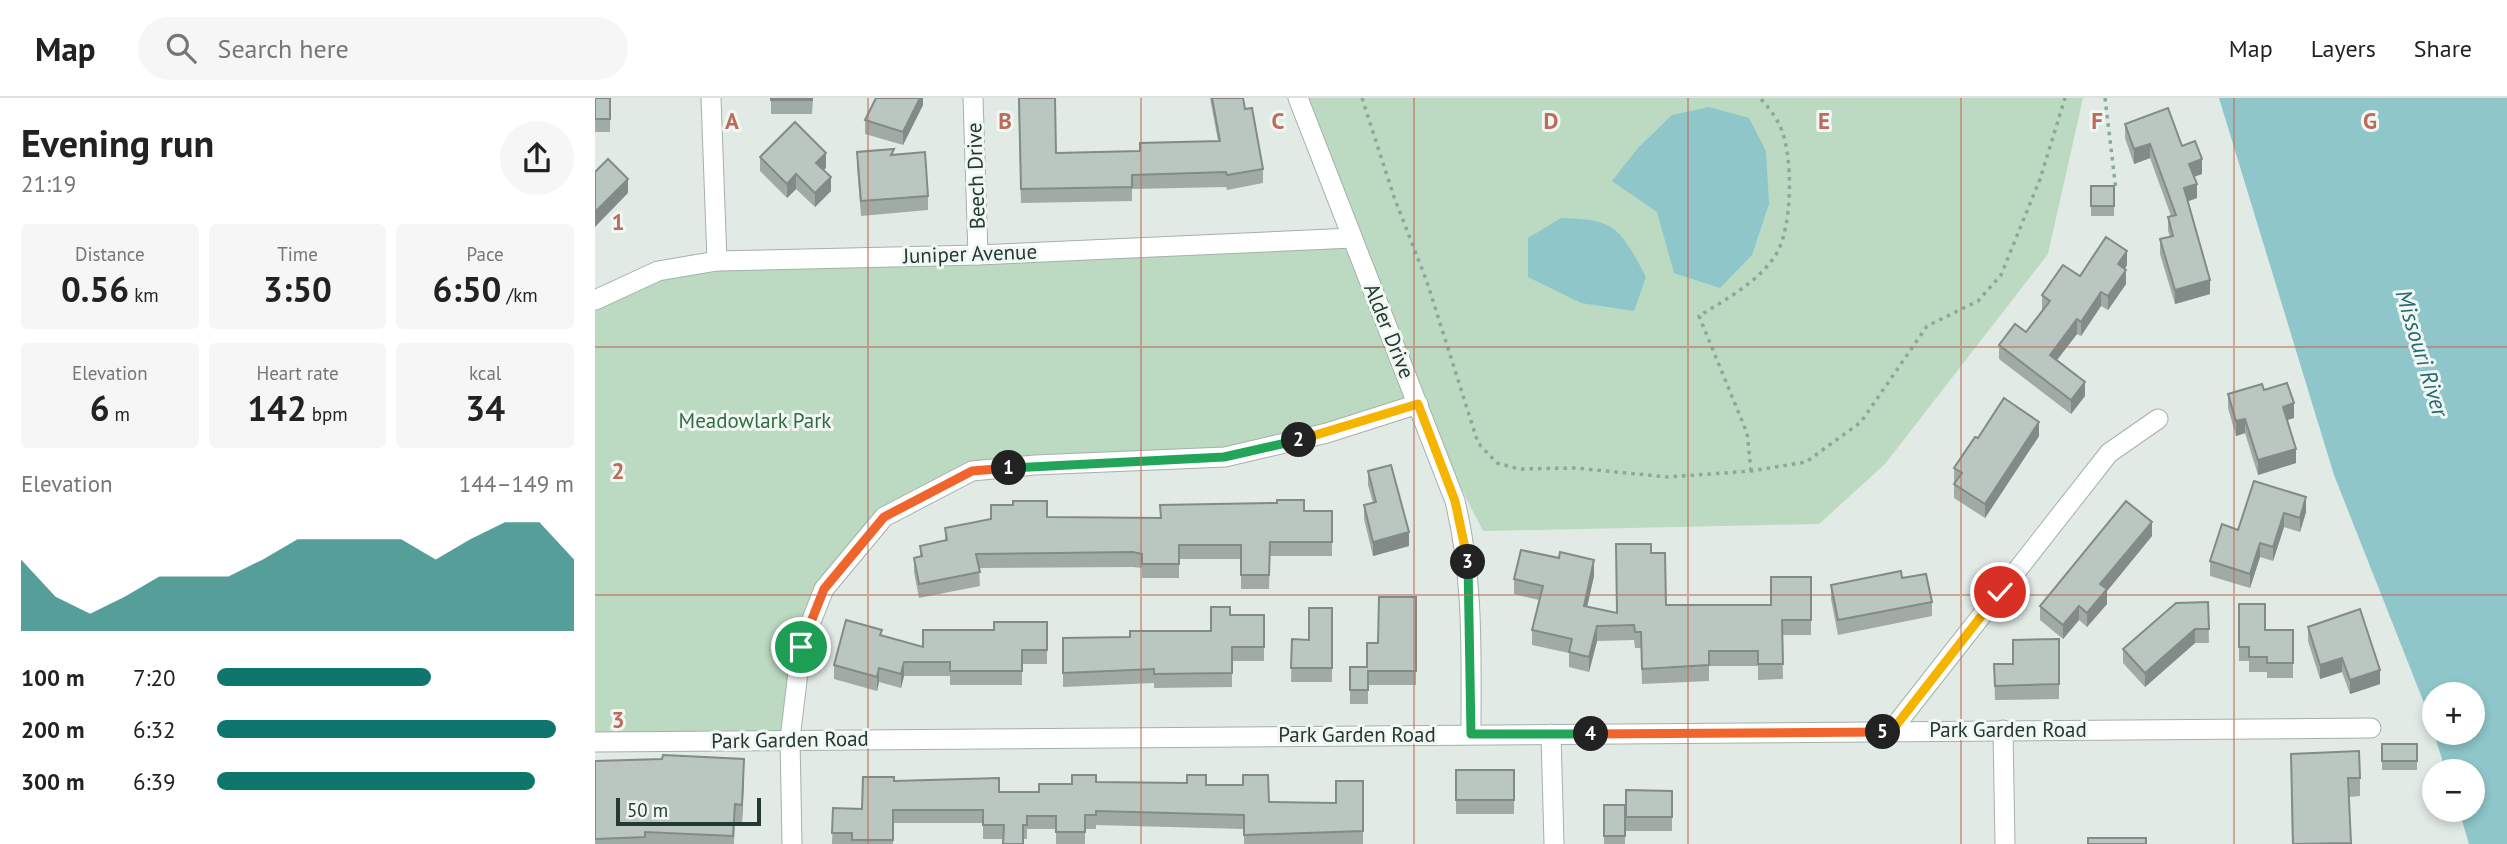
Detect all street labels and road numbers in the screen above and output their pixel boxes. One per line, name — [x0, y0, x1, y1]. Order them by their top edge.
street label: Beech Drive — [960, 122, 991, 230]
street label: Juniper Avenue — [901, 238, 1038, 269]
street label: Alder Drive — [1358, 279, 1421, 382]
street label: Park Garden Road — [1929, 716, 2087, 743]
street label: Park Garden Road — [1278, 721, 1436, 748]
street label: Park Garden Road — [711, 725, 869, 754]

